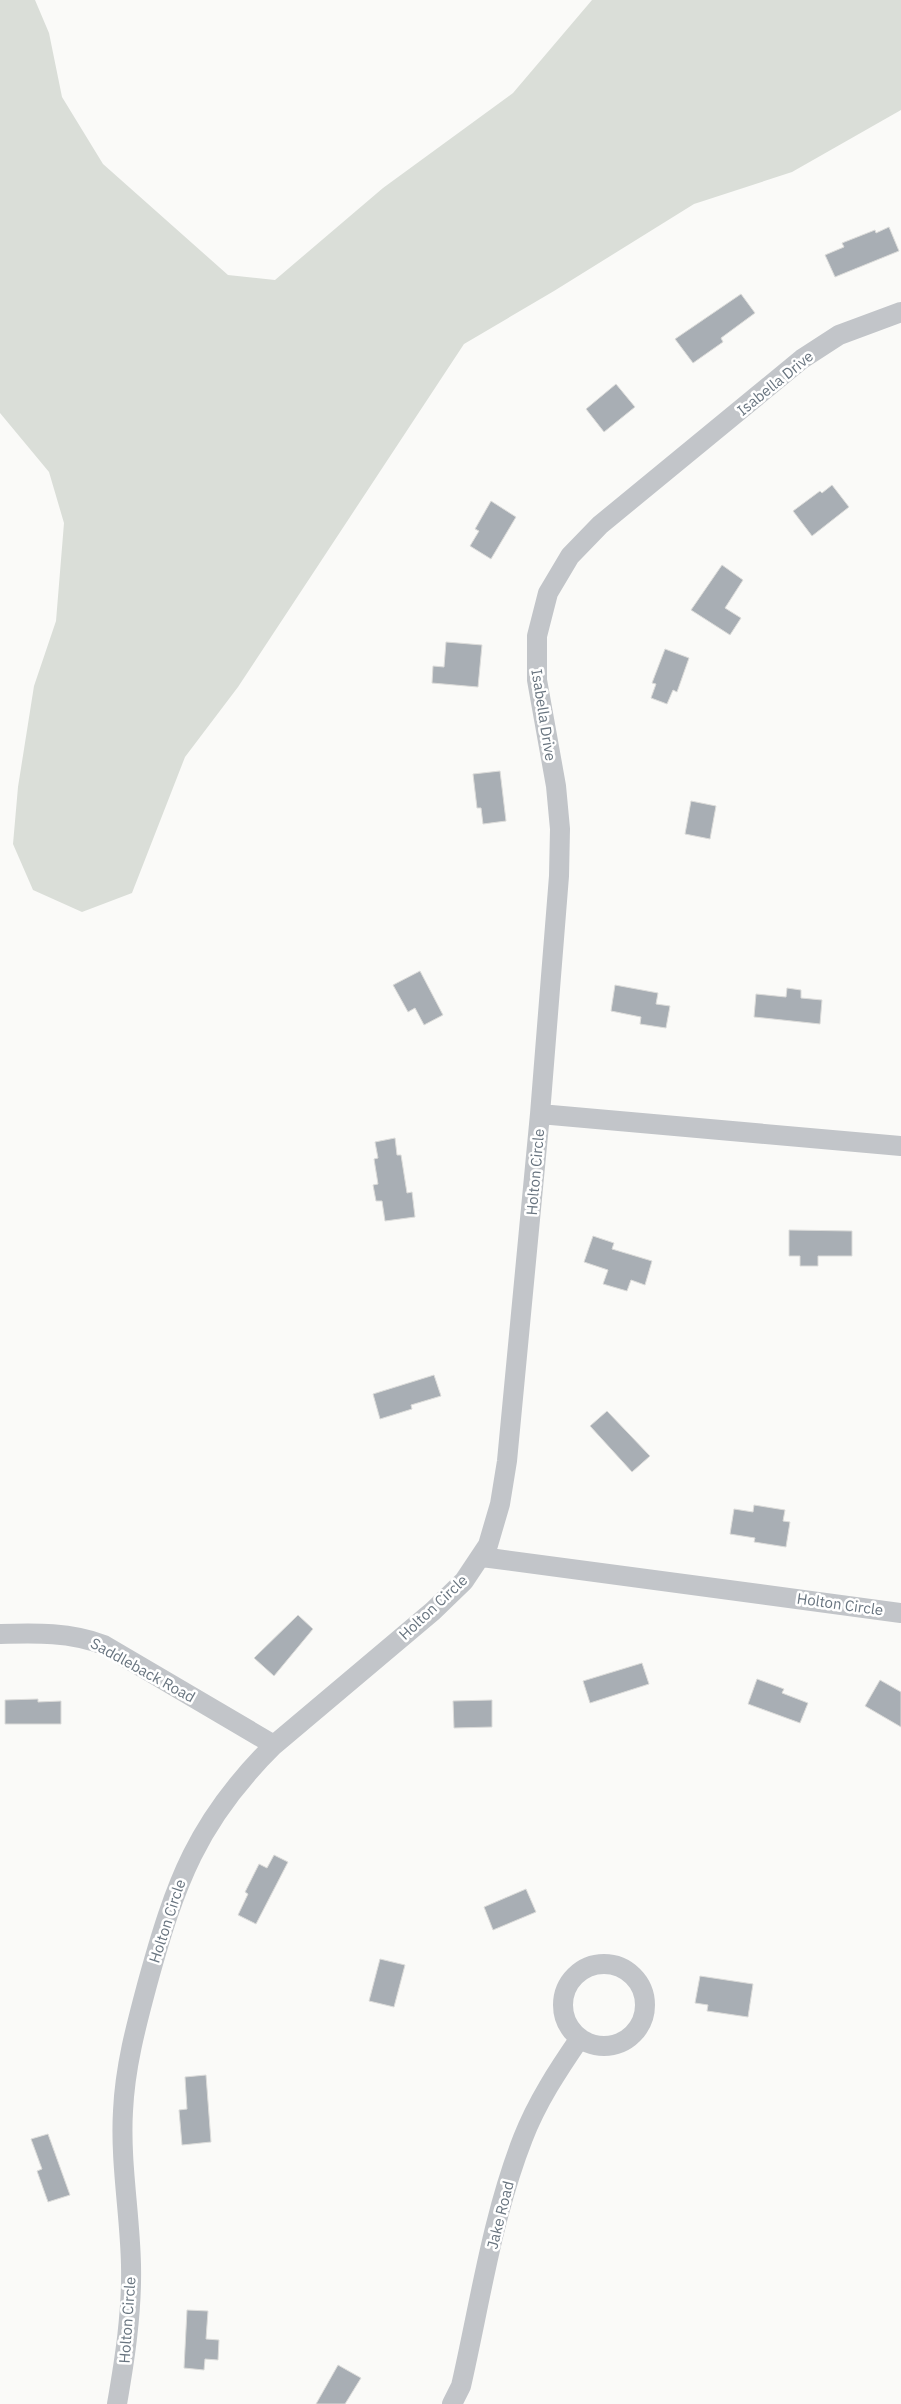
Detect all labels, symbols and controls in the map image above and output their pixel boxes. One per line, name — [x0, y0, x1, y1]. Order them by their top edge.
street label: Isabella Drive — [733, 346, 817, 420]
street label: Isabella Drive — [527, 668, 561, 762]
street label: Holton Circle — [522, 1128, 548, 1216]
street label: Holton Circle — [395, 1570, 471, 1644]
street label: Holton Circle — [796, 1589, 884, 1619]
street label: Saddleback Road — [87, 1633, 199, 1707]
street label: Holton Circle — [145, 1877, 189, 1965]
street label: Jake Road — [482, 2179, 518, 2251]
street label: Holton Circle — [114, 2276, 140, 2364]

